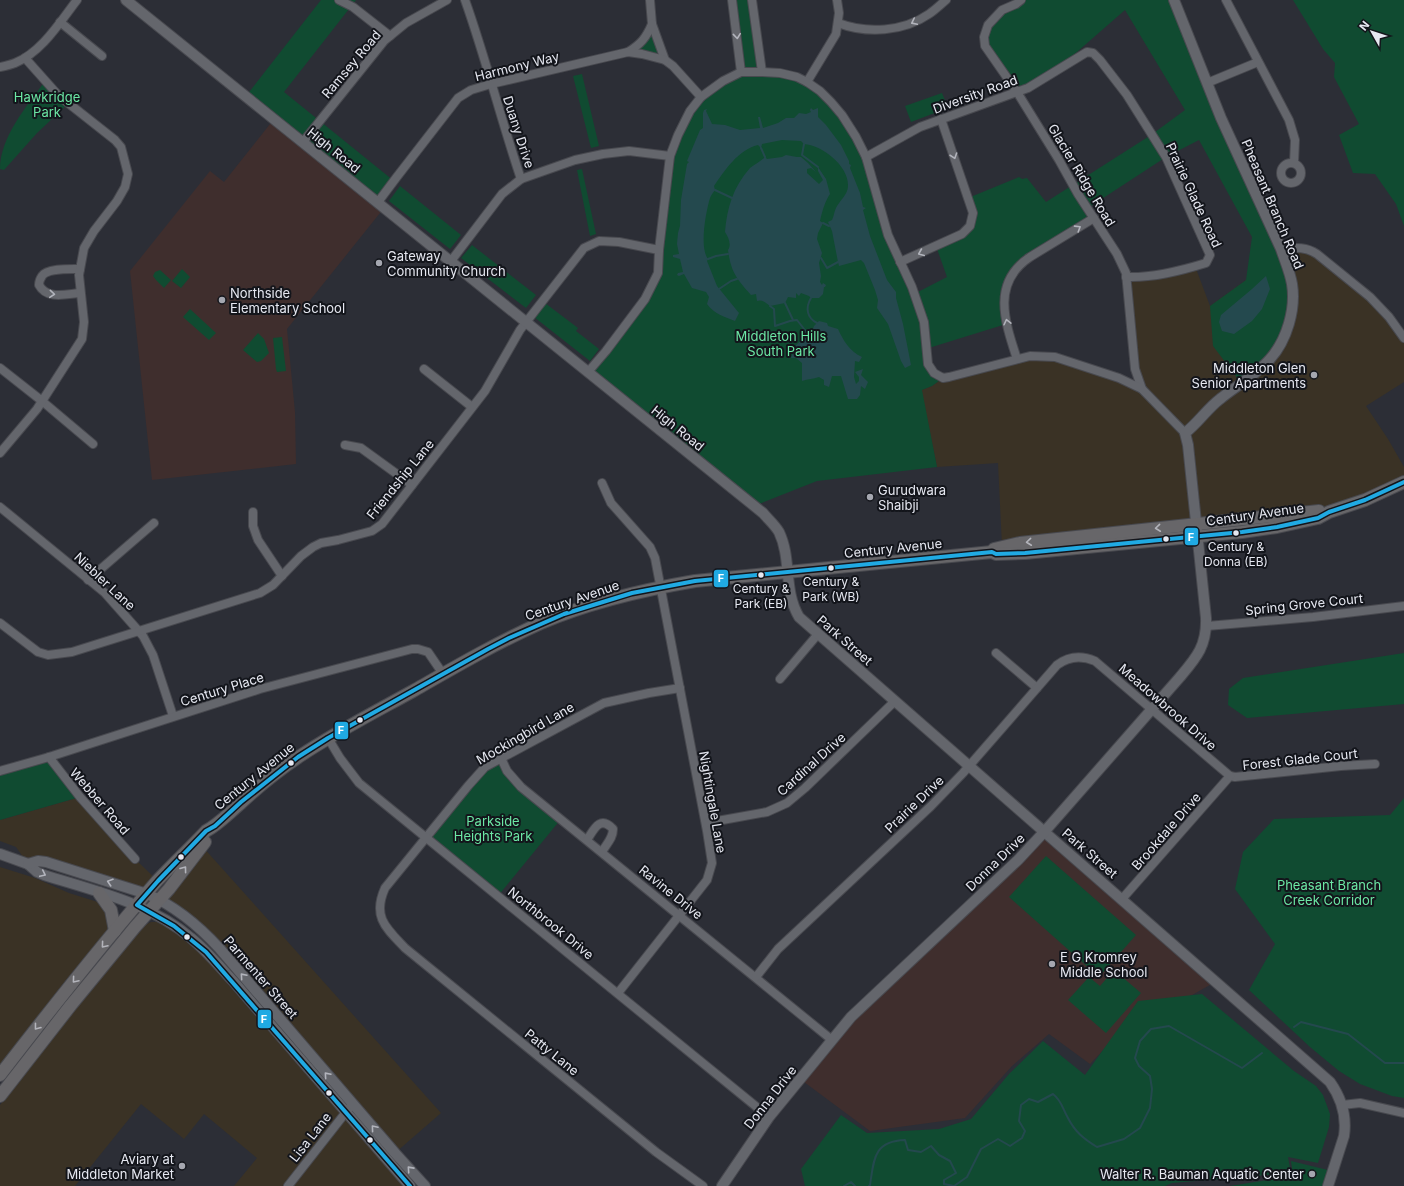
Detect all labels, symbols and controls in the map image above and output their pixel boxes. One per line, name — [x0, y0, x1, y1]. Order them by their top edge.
north arrow — [1352, 12, 1392, 52]
one-way arrow — [911, 17, 918, 25]
text: N — [1356, 18, 1372, 33]
street label: Ramsey Road — [318, 27, 384, 101]
one-way arrow — [732, 33, 741, 39]
street label: Harmony Way — [473, 48, 561, 84]
street label: Diversity Road — [930, 71, 1020, 117]
park label: Hawkridge Park — [14, 89, 80, 120]
street label: Duany Drive — [500, 94, 538, 170]
street label: Glacier Ridge Road — [1045, 121, 1119, 229]
street label: High Road — [304, 124, 364, 176]
street label: Pheasant Branch Road — [1238, 137, 1308, 271]
street label: Prairie Glade Road — [1163, 140, 1225, 250]
one-way arrow — [949, 152, 957, 159]
one-way arrow — [1073, 226, 1080, 233]
place label: Gateway Community Church — [387, 248, 506, 279]
one-way arrow — [918, 248, 925, 256]
marker: Gateway Community Church — [374, 258, 384, 268]
place label: Northside Elementary School — [230, 285, 345, 316]
one-way arrow — [49, 289, 56, 298]
marker: Northside Elementary School — [217, 295, 227, 305]
one-way arrow — [1003, 318, 1011, 325]
park label: Middleton Hills South Park — [736, 328, 827, 359]
place label: Middleton Glen Senior Apartments — [1192, 360, 1306, 391]
marker: Middleton Glen Senior Apartments — [1309, 370, 1319, 380]
street label: High Road — [648, 402, 708, 454]
street label: Friendship Lane — [363, 436, 437, 522]
place label: Gurudwara Shaibji — [878, 482, 946, 513]
marker: Gurudwara Shaibji — [865, 492, 875, 502]
street label: Century Avenue — [1205, 499, 1305, 529]
one-way arrow — [1155, 523, 1161, 532]
line badge: F — [1184, 527, 1199, 546]
marker: Century & Donna (EB) — [1231, 528, 1241, 538]
text: F — [1188, 530, 1194, 544]
unlabelled marker — [1161, 534, 1171, 544]
street label: Century Avenue — [843, 535, 943, 561]
one-way arrow — [1026, 537, 1032, 546]
place label: Century & Donna (EB) — [1204, 539, 1268, 569]
street label: Niebler Lane — [71, 549, 139, 613]
marker: Century & Park (WB) — [826, 563, 836, 573]
line badge: F — [713, 569, 729, 588]
marker: Century & Park (EB) — [756, 570, 766, 580]
text: F — [718, 571, 724, 585]
place label: Century & Park (WB) — [802, 574, 860, 604]
street label: Century Avenue — [523, 576, 621, 624]
place label: Century & Park (EB) — [733, 581, 789, 611]
street label: Spring Grove Court — [1244, 590, 1364, 618]
street label: Park Street — [814, 612, 876, 668]
street label: Meadowbrook Drive — [1116, 660, 1220, 754]
street label: Century Place — [178, 669, 266, 709]
street label: Mockingbird Lane — [473, 699, 577, 767]
unlabelled marker — [355, 715, 365, 725]
line badge: F — [334, 721, 349, 740]
text: F — [338, 723, 344, 737]
street label: Cardinal Drive — [773, 729, 849, 799]
street label: Century Avenue — [211, 739, 297, 813]
street label: Forest Glade Court — [1242, 745, 1358, 773]
street label: Nightingale Lane — [696, 750, 730, 854]
unlabelled marker — [286, 758, 296, 768]
street label: Webber Road — [67, 764, 133, 838]
street label: Prairie Drive — [881, 772, 947, 836]
street label: Brookdale Drive — [1128, 789, 1204, 873]
park label: Parkside Heights Park — [454, 813, 532, 844]
street label: Park Street — [1059, 825, 1121, 881]
street label: Donna Drive — [962, 830, 1028, 894]
unlabelled marker — [176, 852, 186, 862]
street label: Ravine Drive — [636, 862, 706, 922]
one-way arrow — [179, 866, 187, 873]
one-way arrow — [38, 869, 46, 877]
park label: Pheasant Branch Creek Corridor — [1277, 877, 1381, 908]
one-way arrow — [106, 878, 113, 887]
street label: Northbrook Drive — [505, 883, 597, 963]
unlabelled marker — [182, 932, 192, 942]
street label: Parmenter Street — [221, 932, 301, 1022]
one-way arrow — [101, 940, 108, 947]
place label: E G Kromrey Middle School — [1060, 949, 1147, 980]
marker: E G Kromrey Middle School — [1047, 959, 1057, 969]
one-way arrow — [241, 973, 248, 980]
one-way arrow — [72, 975, 79, 982]
line badge: F — [257, 1009, 272, 1029]
text: F — [261, 1012, 267, 1026]
one-way arrow — [34, 1023, 42, 1030]
street label: Patty Lane — [522, 1025, 582, 1079]
street label: Donna Drive — [740, 1062, 800, 1132]
one-way arrow — [325, 1072, 332, 1079]
unlabelled marker — [324, 1088, 334, 1098]
street label: Lisa Lane — [286, 1109, 334, 1165]
one-way arrow — [371, 1126, 378, 1133]
unlabelled marker — [365, 1135, 375, 1145]
place label: Aviary at Middleton Market — [66, 1151, 174, 1182]
marker: Aviary at Middleton Market — [177, 1161, 187, 1171]
place label: Walter R. Bauman Aquatic Center — [1100, 1166, 1304, 1182]
one-way arrow — [408, 1167, 415, 1174]
marker: Walter R. Bauman Aquatic Center — [1307, 1169, 1317, 1179]

